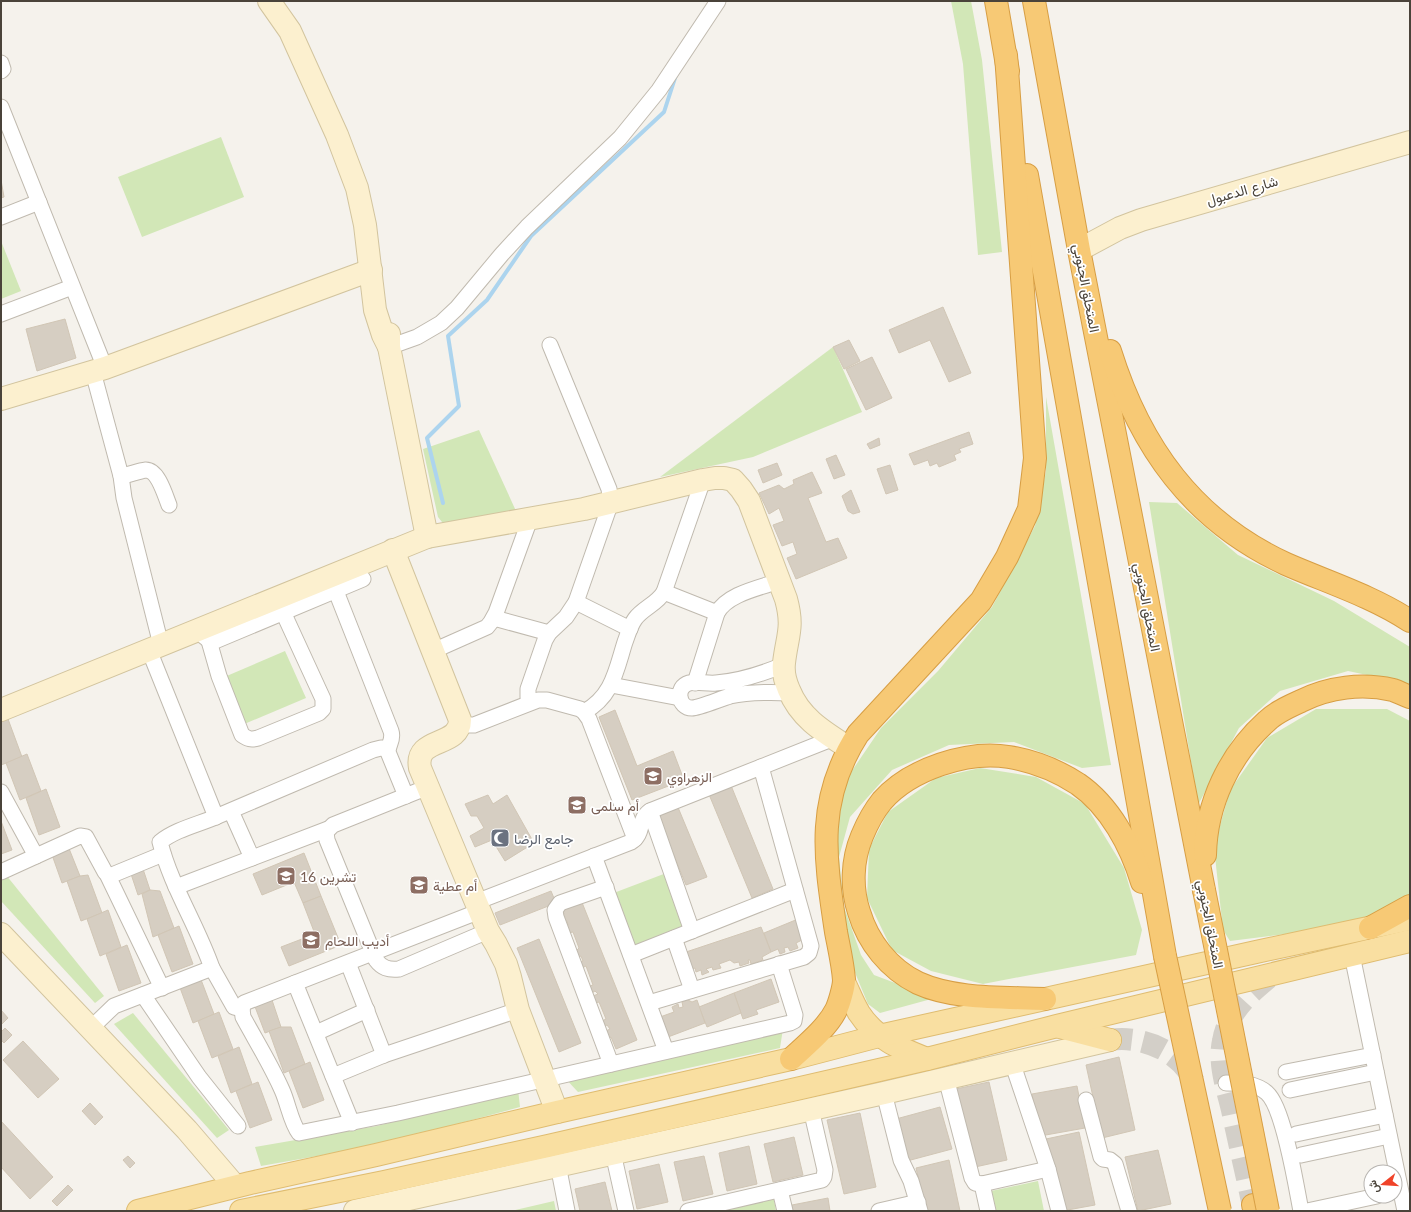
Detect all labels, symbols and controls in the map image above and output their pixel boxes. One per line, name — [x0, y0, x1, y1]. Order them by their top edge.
street label: شارع الدعبول — [1204, 172, 1281, 211]
street label: المتحلق الجنوبي — [1066, 242, 1104, 334]
street label: المتحلق الجنوبي — [1127, 561, 1165, 653]
school or university icon: الزهراوي — [642, 765, 664, 787]
place label: الزهراوي — [667, 768, 712, 789]
school or university icon: أم سلمى — [566, 794, 588, 816]
place label: أم سلمى — [591, 797, 639, 815]
mosque icon: جامع الرضا — [489, 827, 511, 849]
place label: جامع الرضا — [514, 830, 573, 850]
school or university icon: 16 تشرين — [275, 865, 297, 887]
place label: 16 تشرين — [300, 868, 356, 886]
school or university icon: أم عطية — [408, 874, 430, 896]
place label: أم عطية — [433, 877, 477, 895]
street label: المتحلق الجنوبي — [1190, 878, 1228, 970]
school or university icon: أديب اللحام — [300, 929, 322, 951]
place label: أديب اللحام — [325, 932, 389, 950]
north arrow — [1363, 1164, 1403, 1204]
text: ش — [1365, 1179, 1382, 1195]

